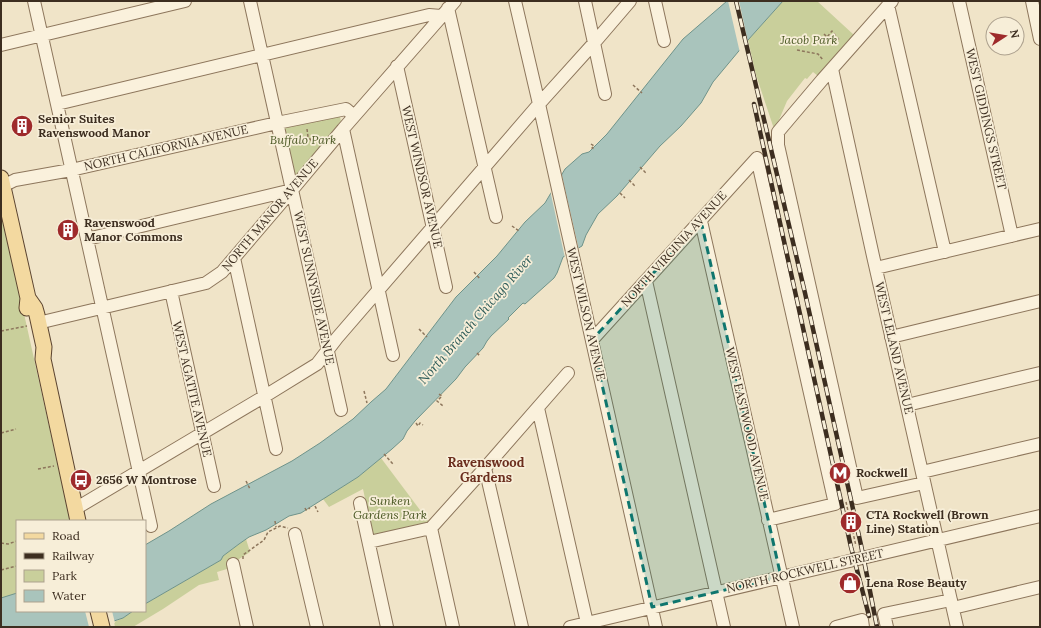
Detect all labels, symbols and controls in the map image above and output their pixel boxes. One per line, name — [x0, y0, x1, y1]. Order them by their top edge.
north arrow — [985, 16, 1025, 56]
text: N — [1007, 28, 1023, 40]
park label: Jacob Park — [779, 32, 838, 47]
street label: WEST GIDDINGS STREET — [963, 47, 1010, 191]
street label: WEST WINDSOR AVENUE — [399, 104, 446, 250]
place label: Senior Suites Ravenswood Manor — [38, 111, 150, 140]
building icon: Senior Suites Ravenswood Manor — [9, 113, 35, 139]
street label: NORTH CALIFORNIA AVENUE — [82, 121, 250, 174]
park label: Buffalo Park — [270, 132, 336, 147]
street label: NORTH MANOR AVENUE — [218, 155, 321, 274]
street label: NORTH VIRGINIA AVENUE — [618, 188, 730, 310]
street label: WEST SUNNYSIDE AVENUE — [291, 210, 338, 366]
place label: Ravenswood Manor Commons — [84, 215, 183, 244]
building icon: Ravenswood Manor Commons — [55, 217, 81, 243]
street label: WEST WILSON AVENUE — [564, 246, 609, 382]
water label: North Branch Chicago River — [415, 251, 536, 388]
street label: WEST LELAND AVENUE — [872, 280, 917, 416]
street label: WEST AGATITE AVENUE — [170, 320, 215, 458]
street label: WEST EASTWOOD AVENUE — [722, 346, 772, 502]
district label: Ravenswood Gardens — [448, 454, 525, 486]
metro station icon: Rockwell — [827, 460, 853, 486]
place label: Rockwell — [856, 465, 908, 480]
bus stop icon: 2656 W Montrose — [68, 467, 94, 493]
place label: 2656 W Montrose — [96, 472, 197, 487]
park label: Sunken Gardens Park — [353, 493, 427, 522]
place label: CTA Rockwell (Brown Line) Station — [866, 507, 989, 537]
building icon: CTA Rockwell (Brown Line) Station — [838, 509, 864, 535]
legend — [16, 520, 146, 612]
text: Road — [52, 528, 80, 543]
street label: NORTH ROCKWELL STREET — [725, 545, 885, 596]
text: Railway — [52, 548, 95, 563]
text: Park — [52, 568, 78, 583]
shop icon: Lena Rose Beauty — [837, 570, 863, 596]
place label: Lena Rose Beauty — [866, 575, 967, 590]
text: Water — [52, 588, 87, 603]

